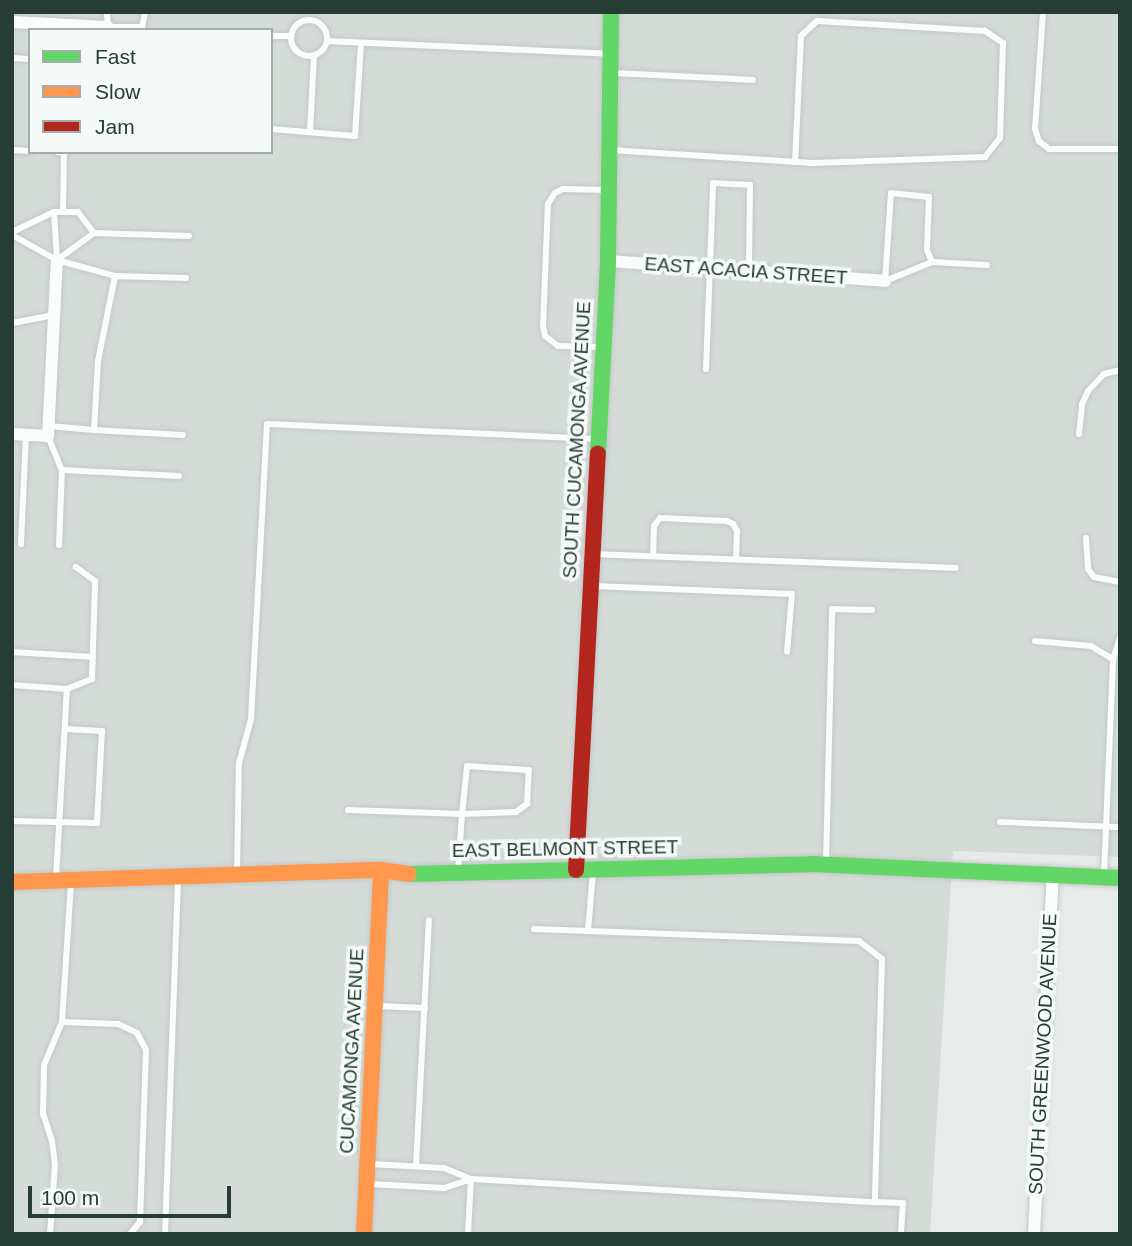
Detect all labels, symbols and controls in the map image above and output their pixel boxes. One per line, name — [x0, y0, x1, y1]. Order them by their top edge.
legend — [28, 28, 273, 154]
text: Fast — [95, 45, 136, 68]
text: Slow — [95, 80, 141, 103]
text: Jam — [95, 115, 135, 138]
street label: EAST ACACIA STREET — [643, 252, 849, 290]
street label: SOUTH CUCAMONGA AVENUE — [558, 300, 596, 580]
street label: EAST BELMONT STREET — [451, 836, 679, 862]
street label: SOUTH GREENWOOD AVENUE — [1024, 912, 1062, 1196]
street label: CUCAMONGA AVENUE — [335, 947, 369, 1155]
scale bar — [32, 1172, 234, 1216]
text: 100 m — [41, 1186, 99, 1209]

